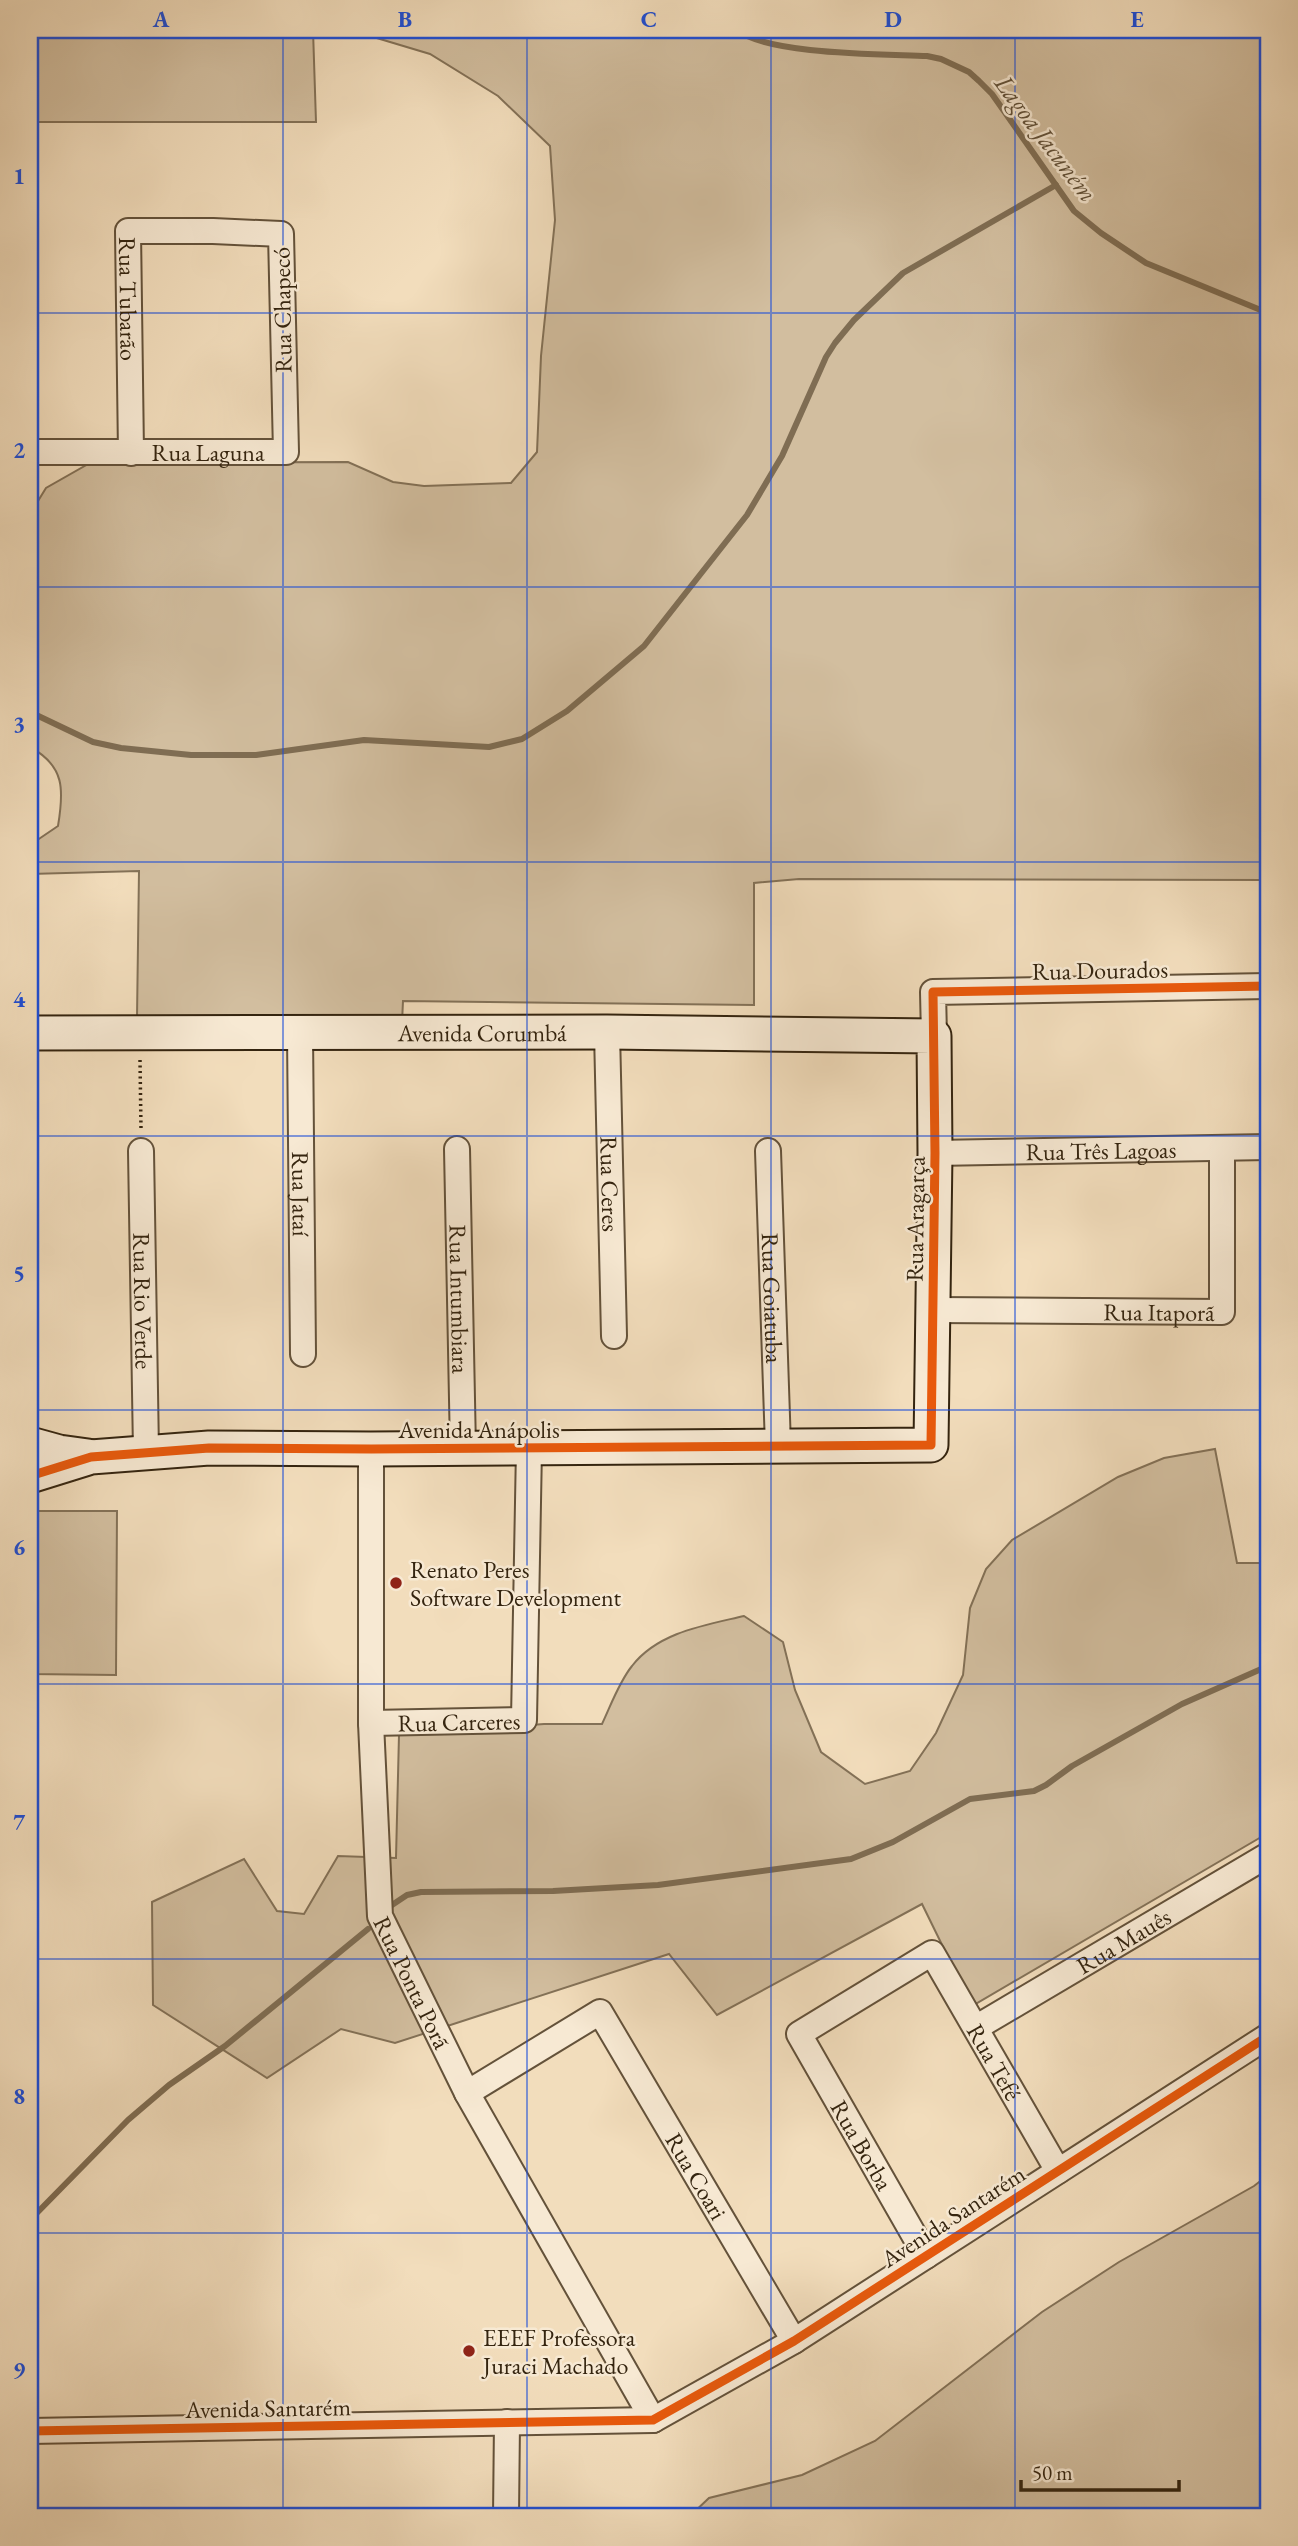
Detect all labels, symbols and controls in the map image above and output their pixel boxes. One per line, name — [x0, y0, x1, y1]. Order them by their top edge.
text: A — [152, 4, 170, 34]
text: B — [398, 4, 412, 34]
text: C — [641, 4, 657, 34]
text: D — [884, 4, 902, 34]
text: E — [1130, 4, 1144, 34]
water label: Lagoa Jacuném — [986, 67, 1105, 209]
text: 1 — [13, 161, 25, 191]
street label: Rua Tubarão — [113, 237, 145, 361]
street label: Rua Chapecó — [265, 247, 299, 373]
text: 2 — [13, 435, 25, 465]
street label: Rua Laguna — [151, 437, 265, 468]
text: 3 — [13, 709, 25, 739]
street label: Rua Dourados — [1032, 953, 1168, 987]
text: 4 — [13, 984, 26, 1014]
street label: Avenida Corumbá — [396, 1017, 567, 1048]
street label: Rua Três Lagoas — [1025, 1133, 1177, 1167]
street label: Rua Ceres — [594, 1136, 627, 1232]
street label: Rua Jataí — [286, 1151, 317, 1237]
street label: Rua Aragarça — [898, 1156, 932, 1282]
street label: Rua Intumbiara — [443, 1224, 477, 1374]
street label: Rua Rio Verde — [127, 1232, 160, 1370]
street label: Rua Goiatuba — [755, 1232, 791, 1364]
text: 5 — [13, 1258, 25, 1288]
street label: Rua Itaporã — [1103, 1296, 1215, 1327]
street label: Avenida Anápolis — [397, 1414, 560, 1445]
text: 6 — [13, 1532, 25, 1562]
place label: Renato Peres Software Development — [410, 1554, 622, 1613]
marker: Renato Peres Software Development — [388, 1575, 404, 1591]
street label: Rua Carceres — [397, 1705, 521, 1738]
text: 7 — [13, 1807, 26, 1837]
street label: Rua Mauês — [1070, 1901, 1176, 1980]
street label: Rua Ponta Porã — [367, 1911, 458, 2054]
street label: Rua Tefé — [960, 2018, 1029, 2106]
text: 8 — [13, 2081, 25, 2111]
street label: Rua Borba — [824, 2094, 901, 2196]
street label: Rua Coari — [659, 2127, 734, 2225]
street label: Avenida Santarém — [874, 2158, 1031, 2275]
place label: EEEF Professora Juraci Machado — [481, 2322, 636, 2381]
marker: EEEF Professora Juraci Machado — [461, 2343, 477, 2359]
text: 9 — [13, 2355, 25, 2385]
street label: Avenida Santarém — [184, 2391, 352, 2425]
scale bar — [1021, 2448, 1179, 2492]
text: 50 m — [1032, 2459, 1073, 2486]

